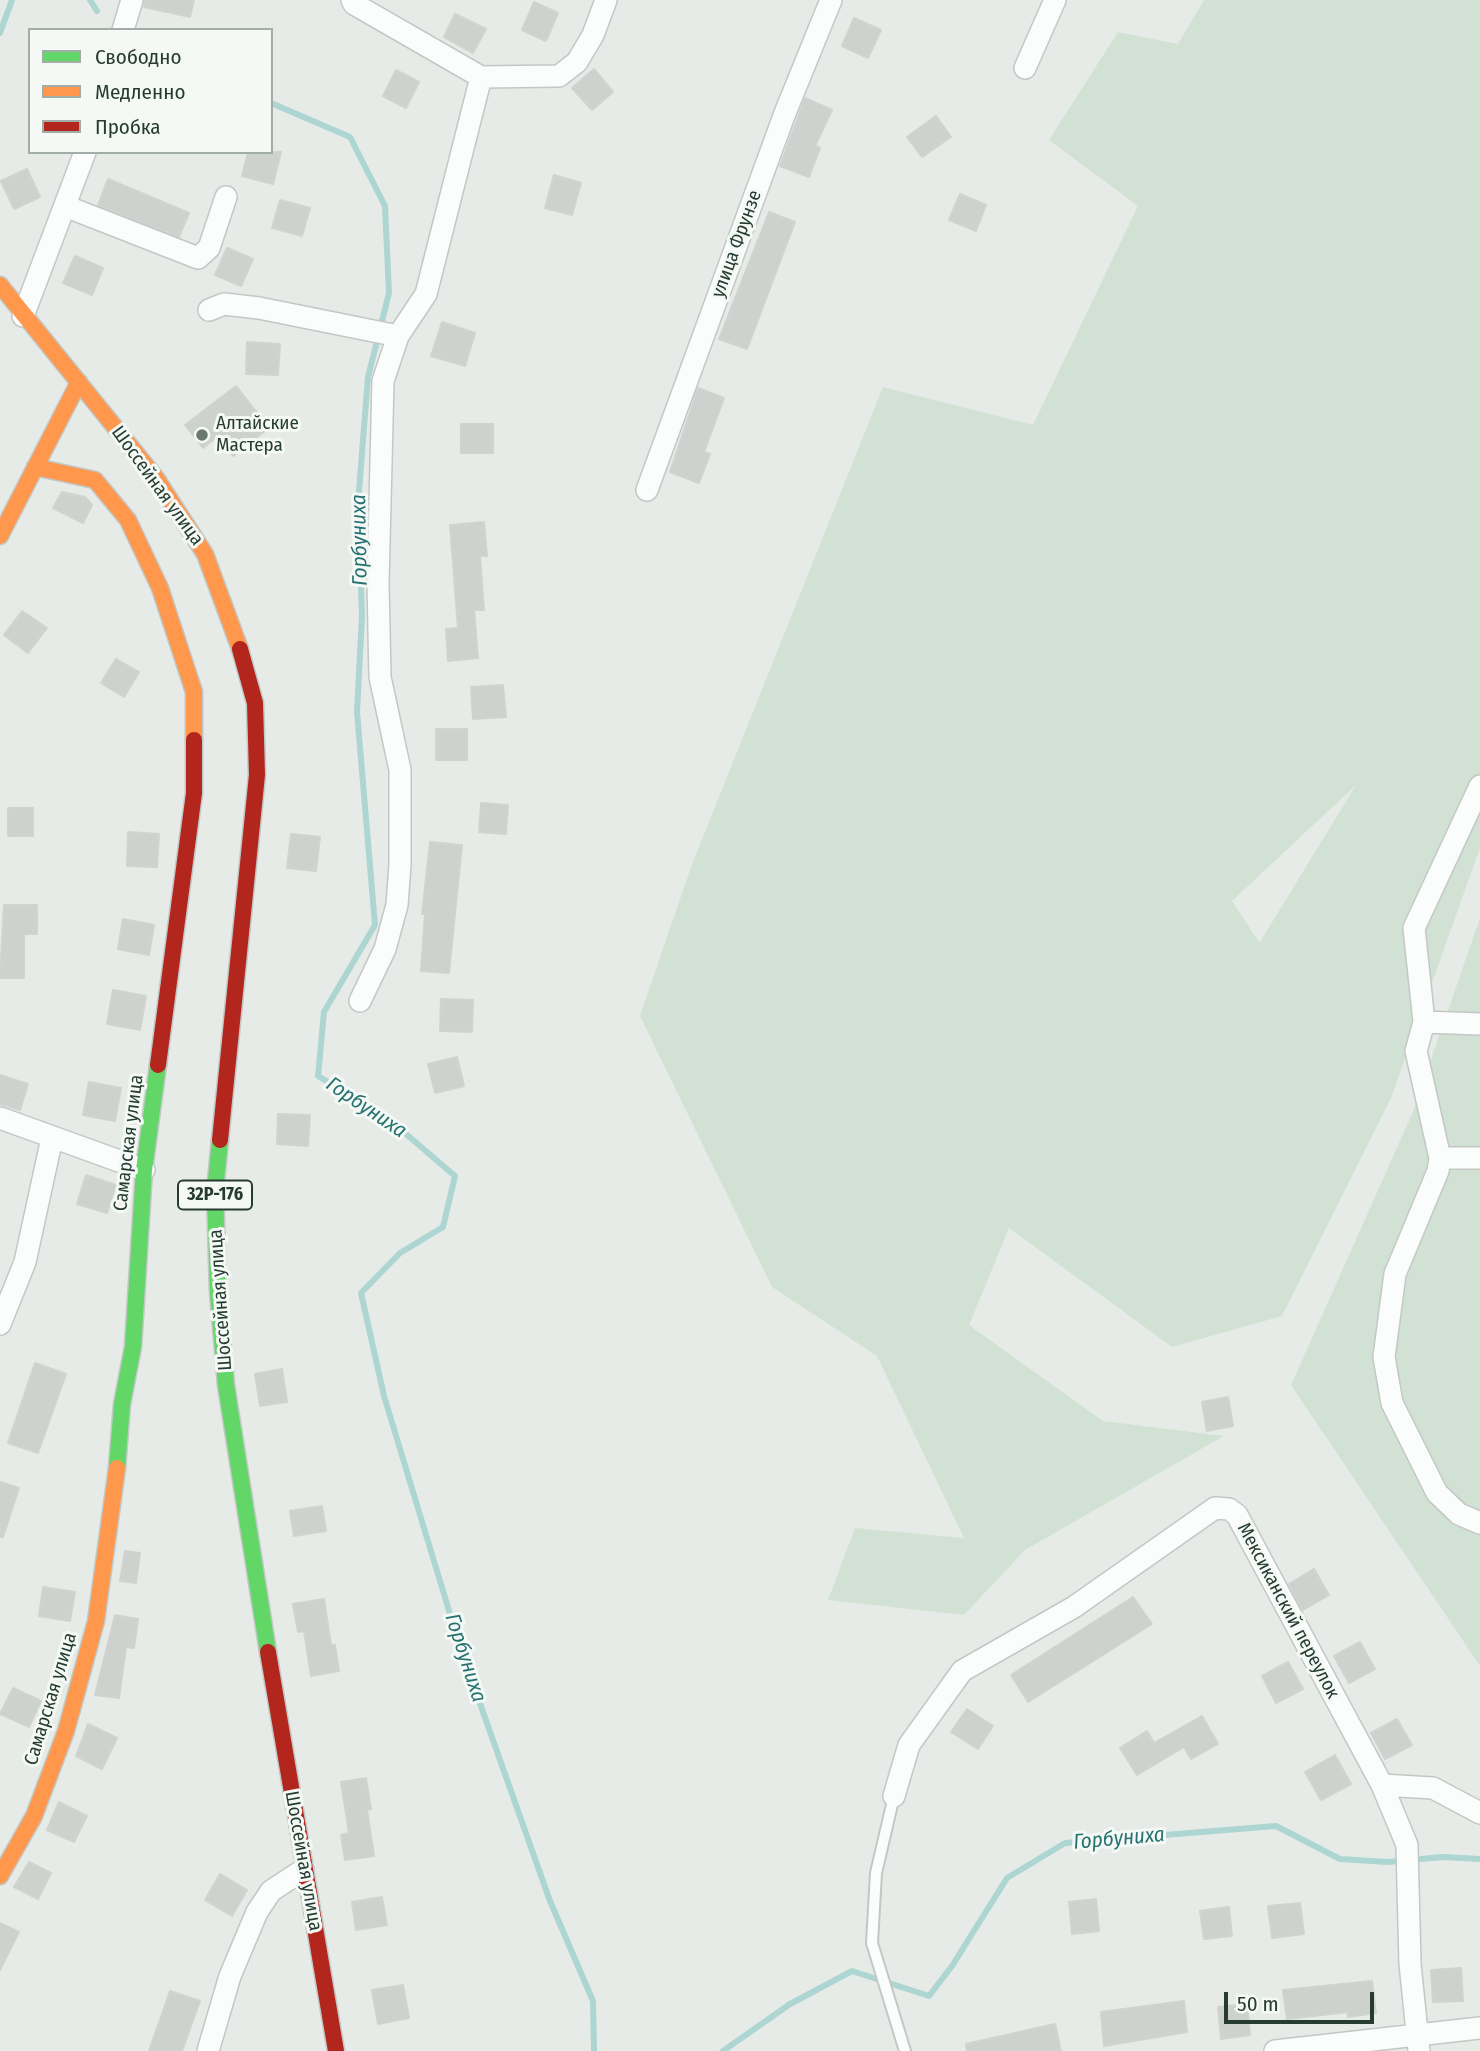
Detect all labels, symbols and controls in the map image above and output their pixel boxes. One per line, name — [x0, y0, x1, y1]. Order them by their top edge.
legend — [28, 28, 273, 154]
text: Свободно — [95, 44, 181, 70]
text: Медленно — [95, 79, 185, 105]
text: Пробка — [95, 114, 161, 140]
street label: улица Фрунзе — [707, 187, 767, 301]
place label: Алтайские Мастера — [216, 413, 299, 457]
street label: Шоссейная улица — [106, 422, 208, 550]
marker: Алтайские Мастера — [194, 427, 210, 443]
water label: Горбуниха — [347, 494, 373, 586]
water label: Горбуниха — [321, 1072, 411, 1144]
street label: Самарская улица — [109, 1073, 149, 1213]
road number: 32Р-176 — [178, 1180, 252, 1210]
street label: Шоссейная улица — [205, 1229, 237, 1371]
street label: Мексиканский переулок — [1232, 1519, 1344, 1703]
water label: Горбуниха — [439, 1611, 491, 1705]
street label: Самарская улица — [20, 1630, 82, 1768]
street label: Шоссейная улица — [279, 1789, 327, 1933]
water label: Горбуниха — [1072, 1822, 1166, 1856]
scale bar — [1228, 1978, 1378, 2022]
text: 50 m — [1237, 1991, 1279, 2017]

